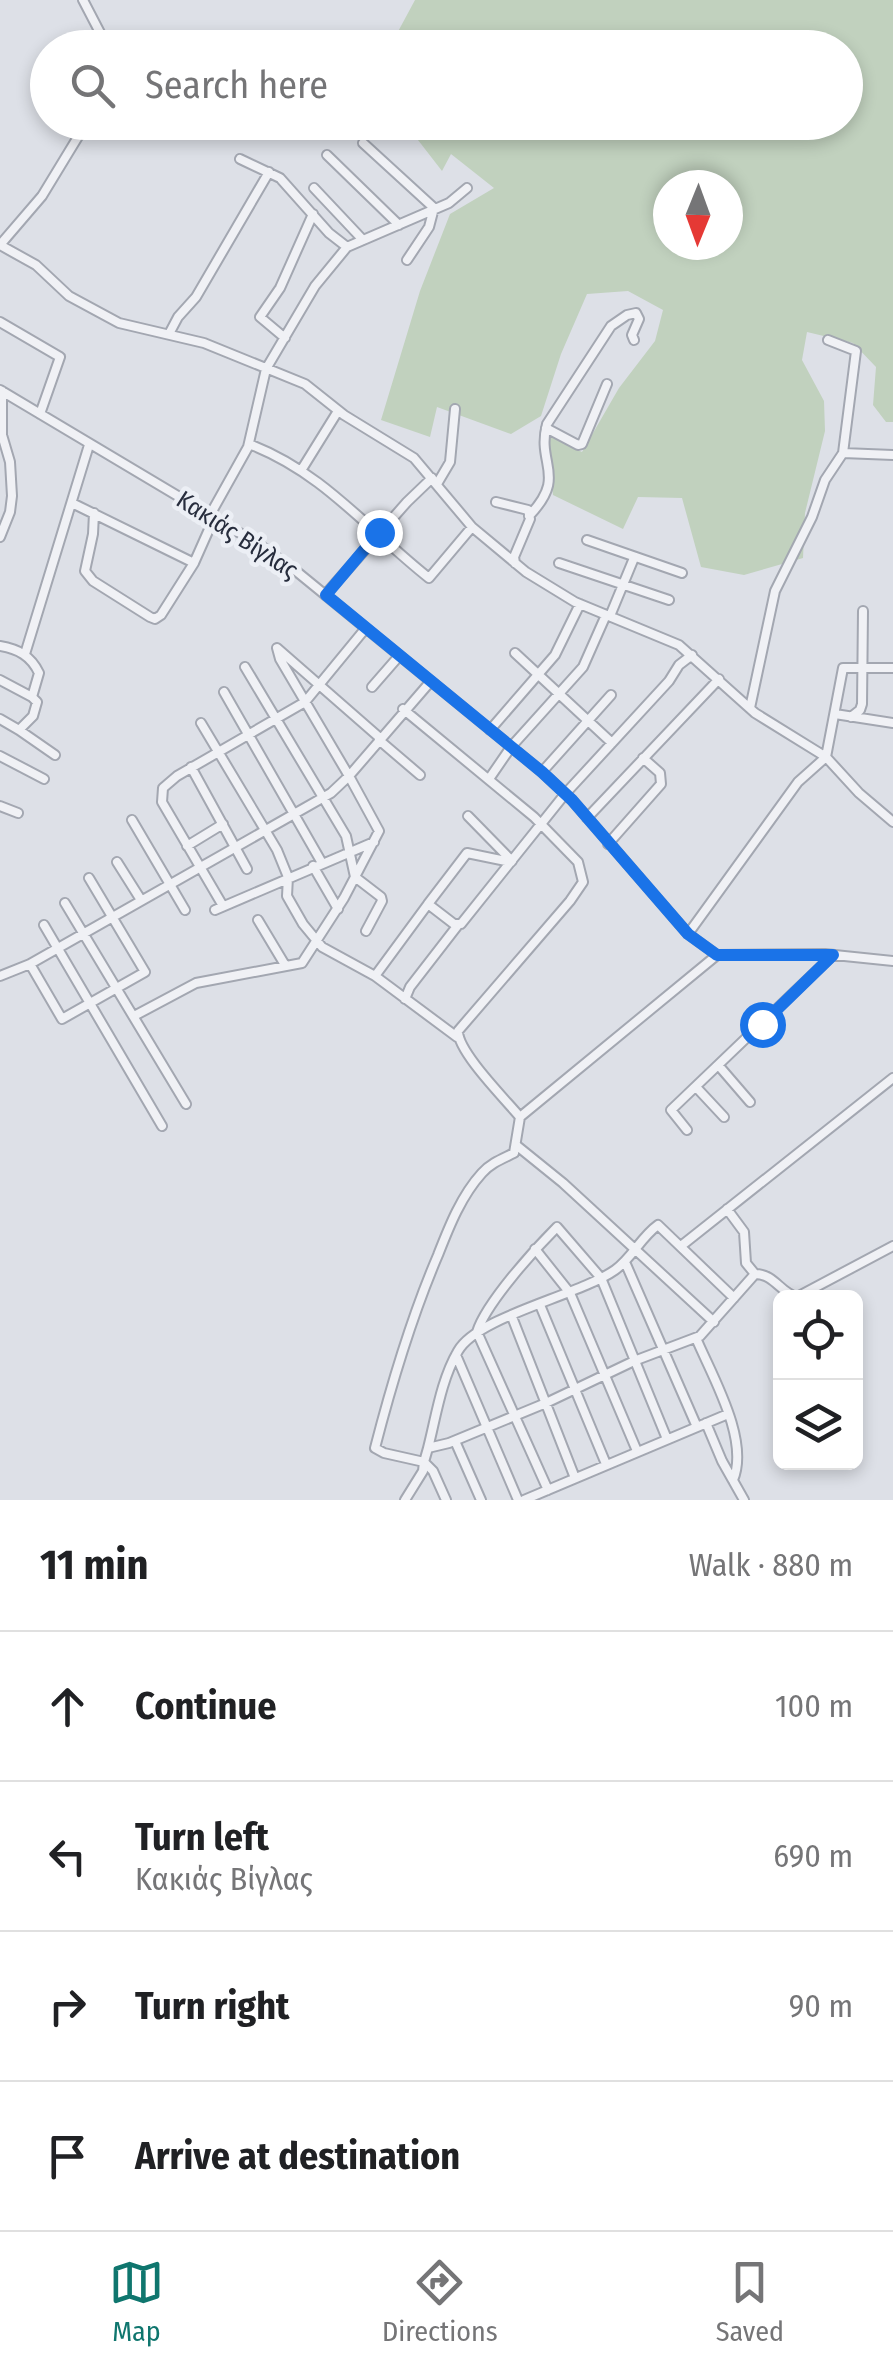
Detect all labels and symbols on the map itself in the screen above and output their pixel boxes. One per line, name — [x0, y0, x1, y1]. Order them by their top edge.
north arrow — [653, 170, 743, 260]
street label: Κακιάς Βίγλας — [171, 485, 304, 586]
route end — [357, 510, 403, 556]
route start — [740, 1002, 786, 1048]

